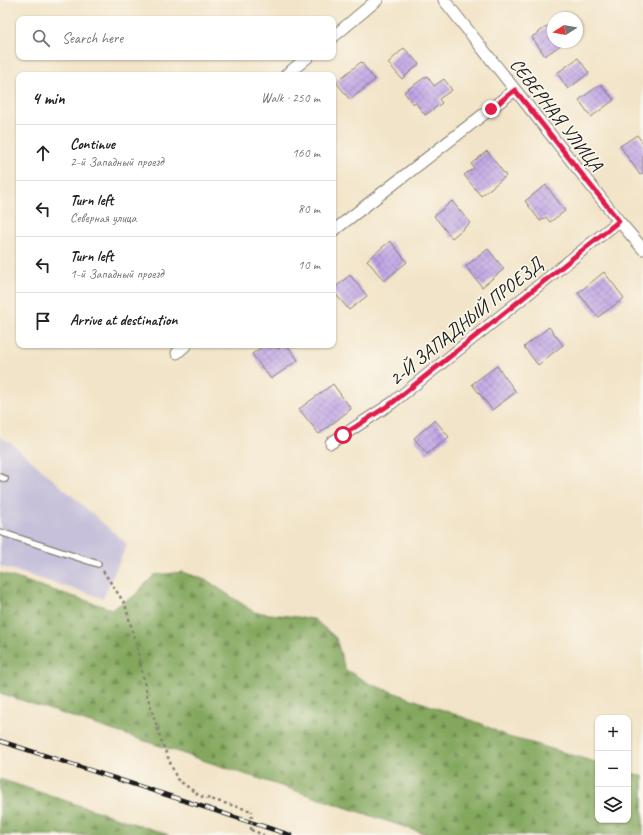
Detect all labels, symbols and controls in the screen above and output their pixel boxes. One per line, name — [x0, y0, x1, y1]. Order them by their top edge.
north arrow — [547, 12, 583, 48]
search box — [16, 16, 336, 60]
icon: search — [30, 27, 52, 49]
text: Search here — [62, 29, 123, 48]
street label: СЕВЕРНАЯ УЛИЦА — [505, 53, 609, 177]
text: 4 min — [32, 88, 65, 109]
text: Walk · 250 m — [261, 90, 320, 106]
route end — [482, 100, 500, 118]
text: Continue — [70, 135, 115, 154]
icon: ahead — [32, 142, 54, 164]
text: 160 m — [292, 145, 320, 161]
text: 2-й Западный проезд — [70, 154, 164, 170]
text: Turn left — [70, 191, 113, 210]
icon: left — [32, 198, 54, 220]
text: 80 m — [298, 201, 320, 217]
text: Северная улица — [70, 210, 136, 226]
text: Turn left — [70, 247, 113, 266]
street label: 2-Й ЗАПАДНЫЙ ПРОЕЗД — [384, 251, 549, 391]
icon: left — [32, 254, 54, 276]
text: 10 m — [298, 257, 320, 273]
text: 1-й Западный проезд — [70, 266, 164, 282]
icon: arrive — [32, 310, 54, 332]
text: Arrive at destination — [70, 311, 177, 330]
route start — [334, 426, 352, 444]
map controls — [595, 715, 631, 823]
button: + — [595, 715, 631, 751]
button: − — [595, 751, 631, 787]
button: layers — [595, 787, 631, 823]

